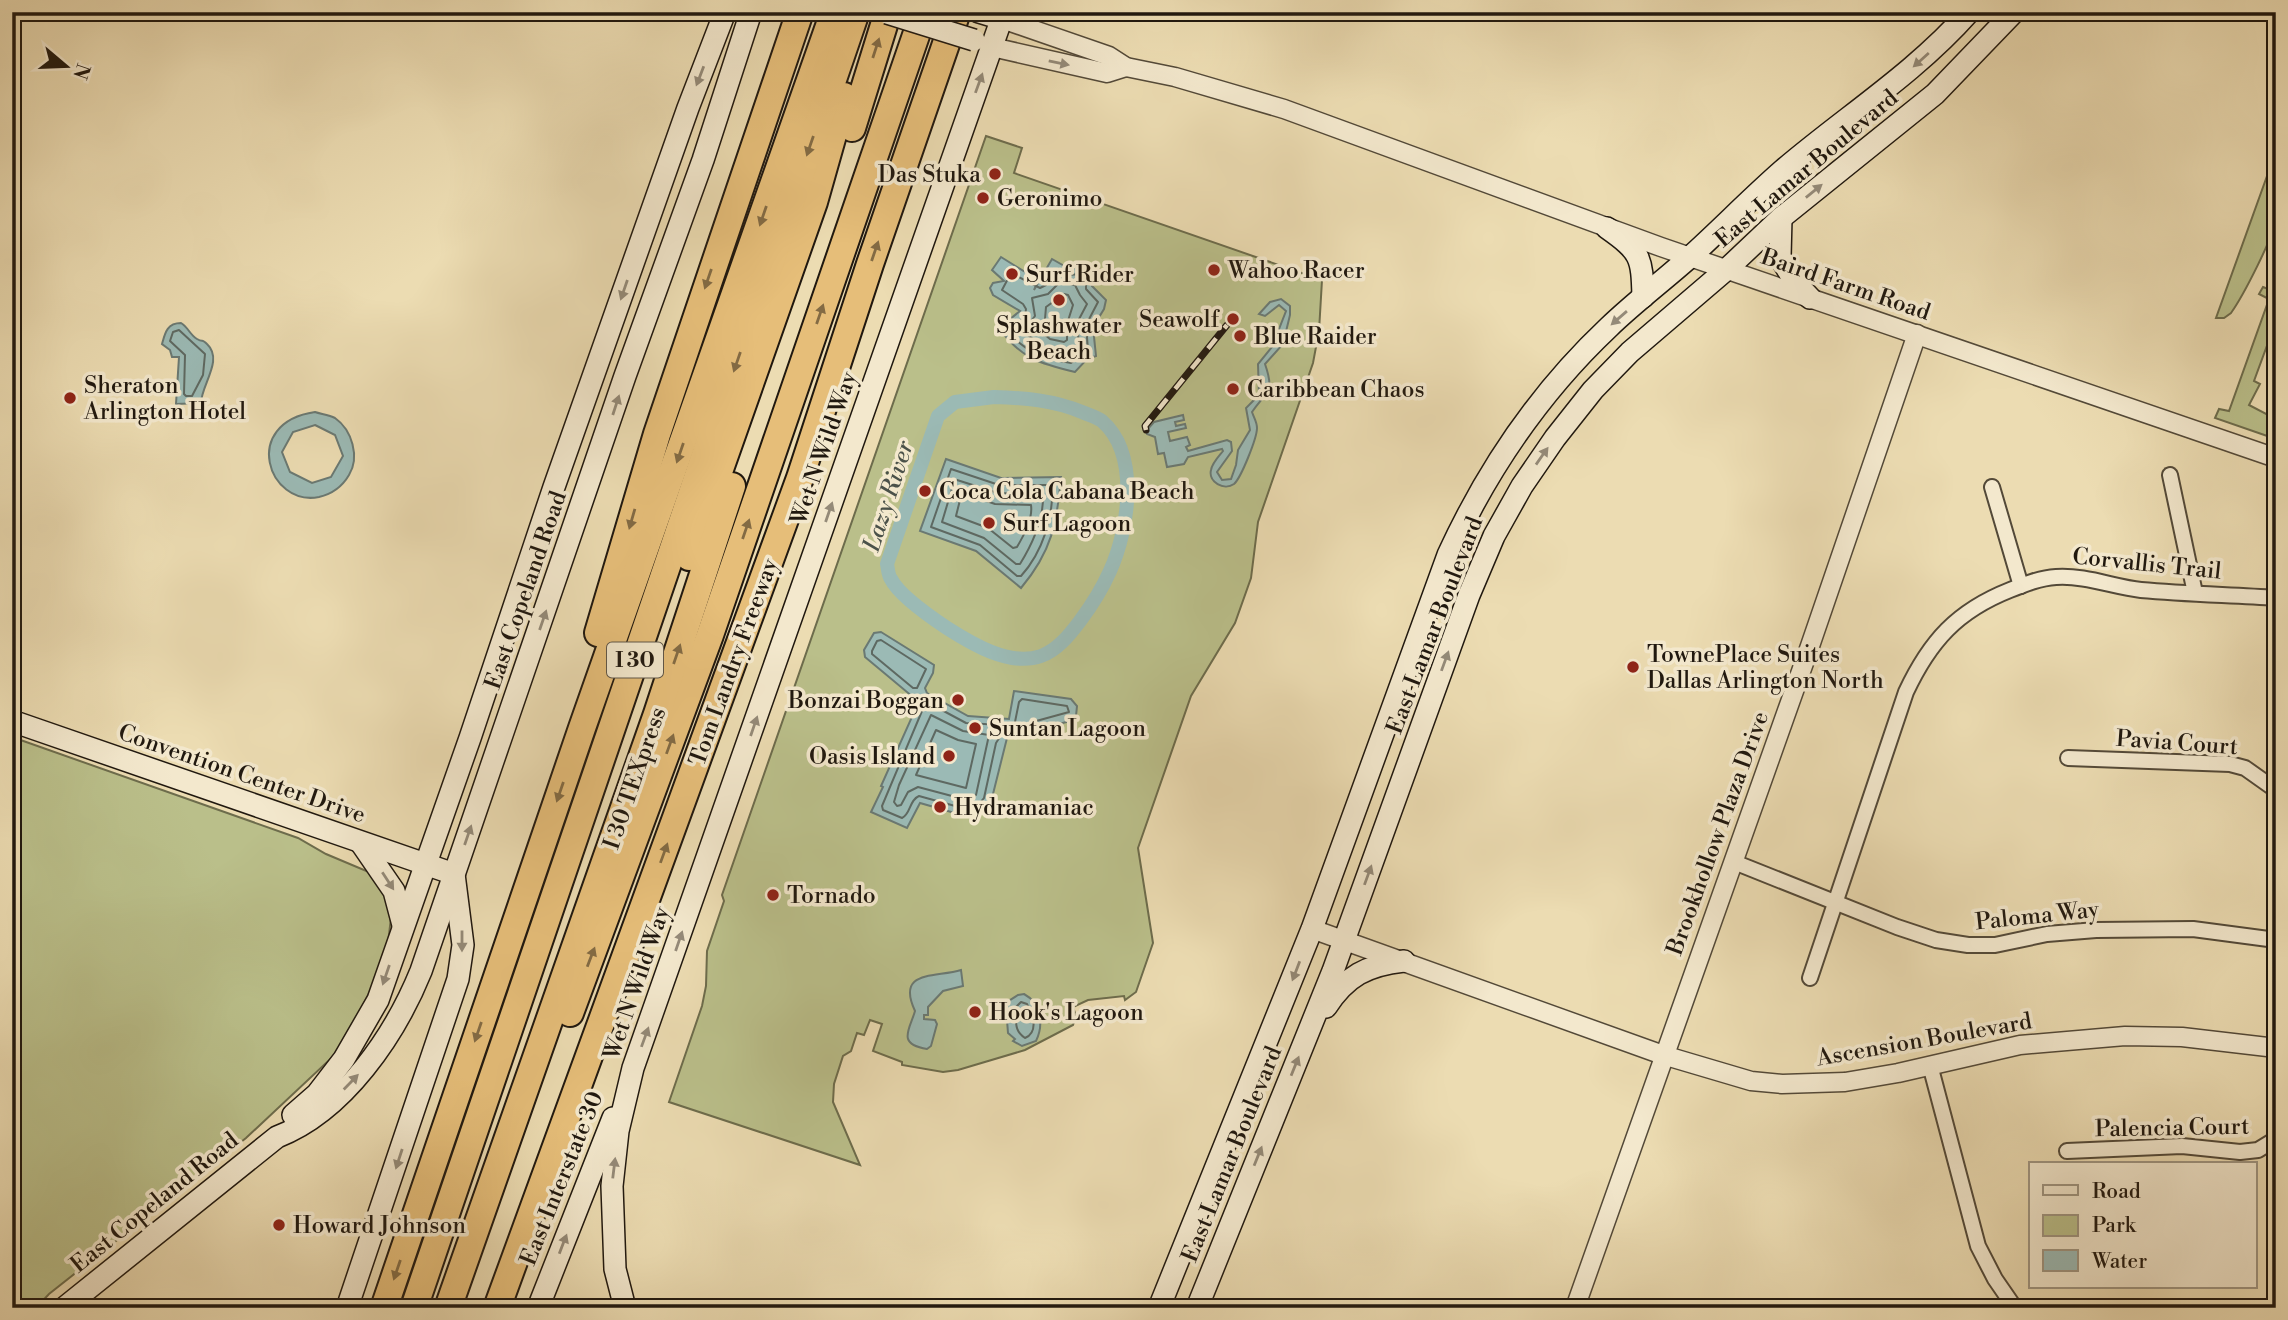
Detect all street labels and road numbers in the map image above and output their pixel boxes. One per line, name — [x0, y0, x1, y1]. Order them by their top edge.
street label: East Lamar Boulevard — [1709, 84, 1904, 254]
street label: Baird Farm Road — [1757, 243, 1934, 327]
street label: Wet N Wild Way — [784, 367, 863, 529]
street label: East Copeland Road — [479, 488, 573, 693]
street label: East Lamar Boulevard — [1381, 513, 1489, 738]
street label: Corvallis Trail — [2071, 542, 2223, 586]
street label: Tom Landry Freeway — [683, 554, 785, 770]
road number: I 30 — [607, 642, 663, 678]
street label: I 30 TEXpress — [598, 704, 672, 853]
street label: Brookhollow Plaza Drive — [1660, 708, 1775, 960]
street label: Convention Center Drive — [114, 718, 369, 829]
street label: Pavia Court — [2115, 725, 2239, 761]
street label: Paloma Way — [1974, 895, 2101, 936]
street label: Wet N Wild Way — [597, 902, 676, 1064]
street label: Ascension Boulevard — [1813, 1007, 2034, 1073]
street label: East Lamar Boulevard — [1176, 1042, 1288, 1266]
street label: East Interstate 30 — [514, 1087, 610, 1270]
street label: Palencia Court — [2095, 1113, 2249, 1143]
street label: East Copeland Road — [65, 1127, 244, 1279]

